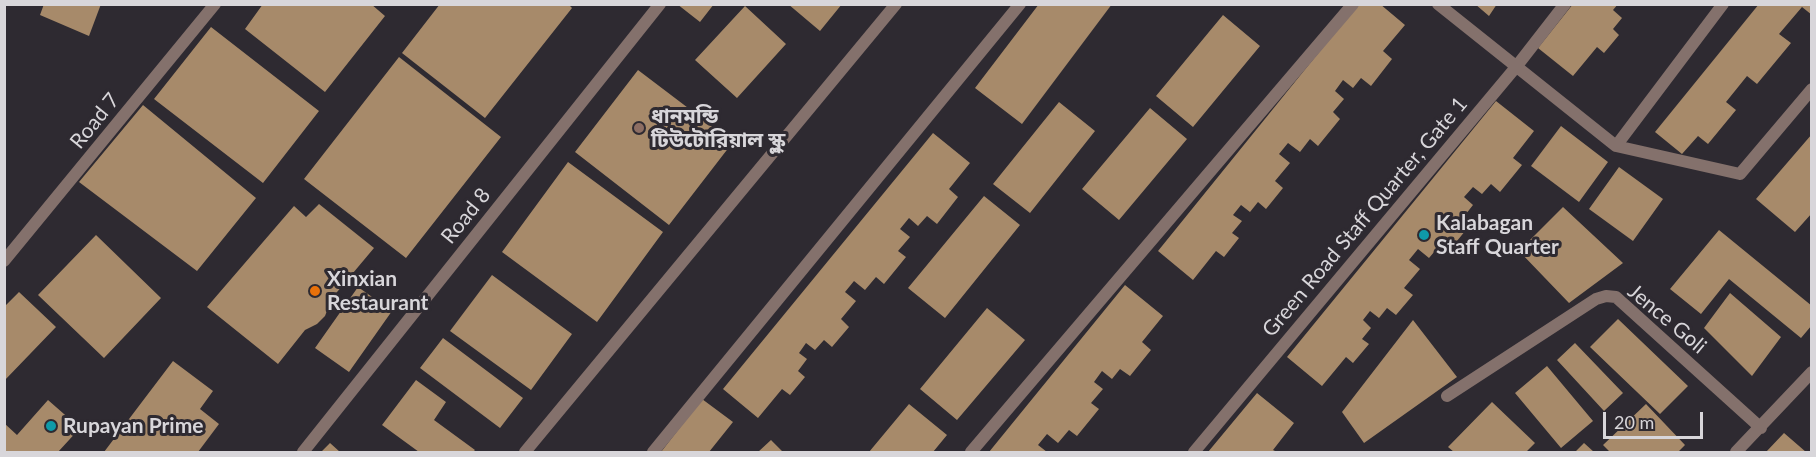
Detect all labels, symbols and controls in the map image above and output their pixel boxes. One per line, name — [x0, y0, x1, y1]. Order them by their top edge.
street label: Road 7 — [65, 88, 125, 154]
street label: Green Road Staff Quarter, Gate 1 — [1257, 92, 1473, 342]
place label: ধানমন্ডি টিউটোরিয়াল স্কুল — [651, 103, 785, 153]
marker: ধানমন্ডি টিউটোরিয়াল স্কুল — [632, 121, 646, 135]
street label: Road 8 — [436, 183, 496, 249]
place label: Kalabagan Staff Quarter — [1436, 210, 1559, 260]
marker: Kalabagan Staff Quarter — [1417, 228, 1431, 242]
place label: Xinxian Restaurant — [327, 266, 428, 316]
street label: Jence Goli — [1623, 279, 1711, 359]
marker: Xinxian Restaurant — [308, 284, 322, 298]
scale bar — [1606, 400, 1706, 438]
text: 20 m — [1614, 411, 1654, 433]
place label: Rupayan Prime — [63, 413, 203, 439]
marker: Rupayan Prime — [44, 419, 58, 433]

